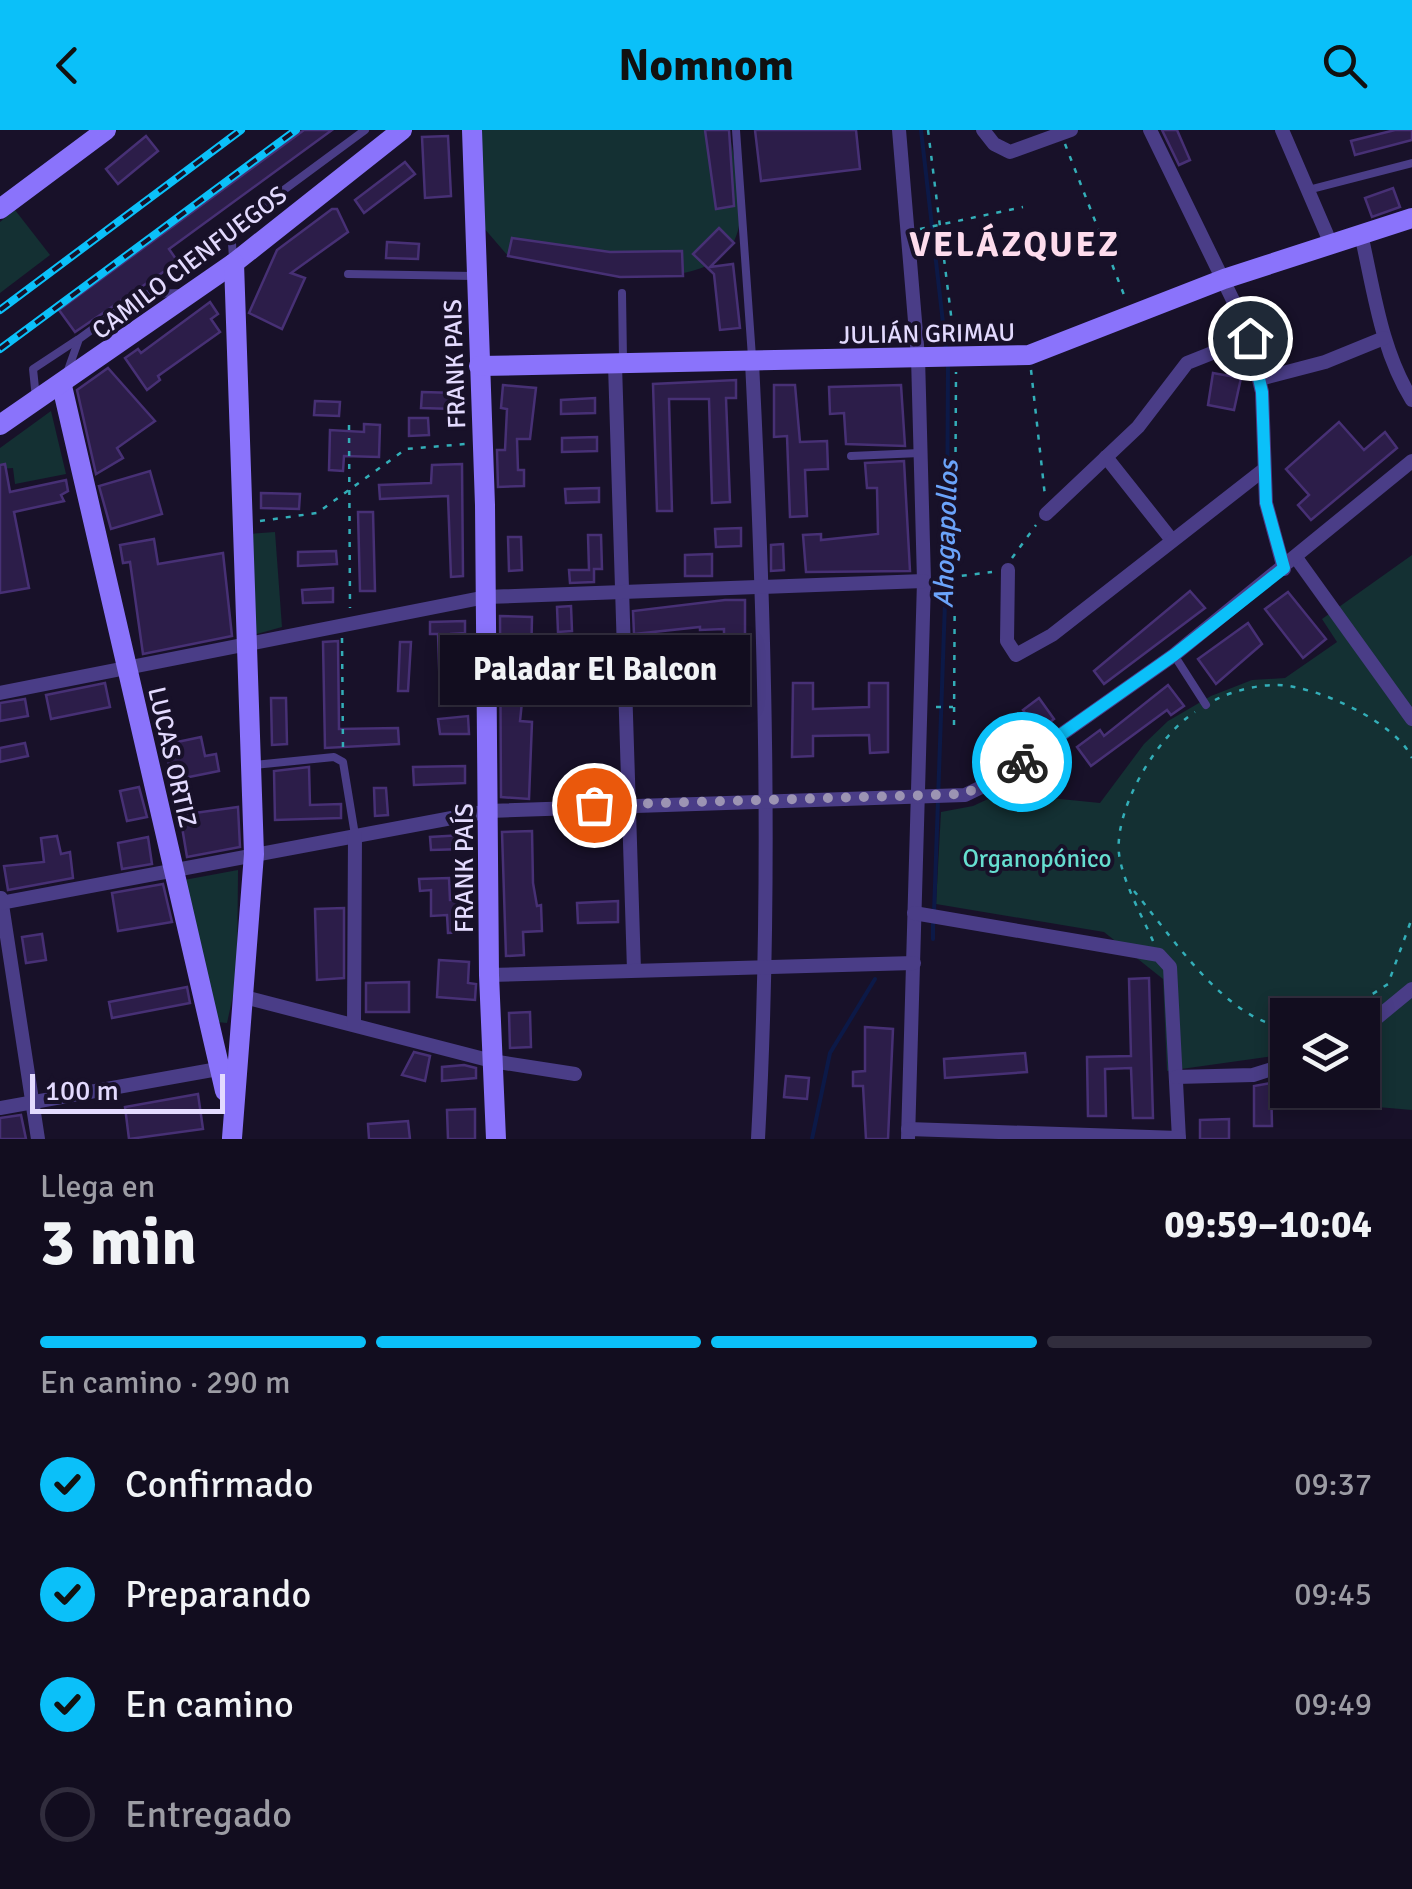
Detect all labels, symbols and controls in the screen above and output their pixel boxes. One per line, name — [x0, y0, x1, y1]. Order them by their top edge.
icon: back — [40, 38, 95, 93]
text: Nomnom — [618, 38, 794, 93]
icon: search — [1317, 38, 1372, 93]
street label: CAMILO CIENFUEGOS — [86, 179, 293, 346]
district label: VELÁZQUEZ — [909, 223, 1121, 266]
pin — [1208, 296, 1293, 381]
street label: FRANK PAIS — [437, 299, 472, 429]
icon: home — [1223, 311, 1278, 366]
street label: JULIÁN GRIMAU — [839, 316, 1015, 351]
water label: Ahogapollos — [926, 457, 966, 609]
callout: Paladar El Balcon — [439, 635, 749, 705]
text: Paladar El Balcon — [473, 650, 717, 689]
street label: LUCAS ORTIZ — [141, 684, 204, 830]
courier — [972, 712, 1072, 812]
icon: bike — [995, 735, 1050, 790]
pin — [552, 763, 637, 848]
icon: bag — [567, 778, 622, 833]
street label: FRANK PAÍS — [449, 803, 480, 933]
park label: Organopónico — [962, 843, 1112, 874]
map controls — [1270, 998, 1380, 1108]
button: layers — [1270, 998, 1380, 1108]
scale bar — [30, 1069, 225, 1114]
text: 100 m — [45, 1074, 119, 1108]
text: Llega en — [40, 1167, 155, 1206]
text: 09:59–10:04 — [1164, 1201, 1372, 1248]
text: 3 min — [40, 1203, 197, 1283]
text: En camino · 290 m — [40, 1363, 290, 1402]
icon: check — [40, 1457, 95, 1512]
text: Confirmado — [125, 1461, 314, 1508]
text: 09:37 — [1294, 1465, 1372, 1504]
icon: check — [40, 1567, 95, 1622]
text: Preparando — [125, 1571, 311, 1618]
text: 09:45 — [1294, 1575, 1372, 1614]
icon: check — [40, 1677, 95, 1732]
text: En camino — [125, 1681, 294, 1728]
text: 09:49 — [1294, 1685, 1372, 1724]
text: Entregado — [125, 1791, 292, 1838]

